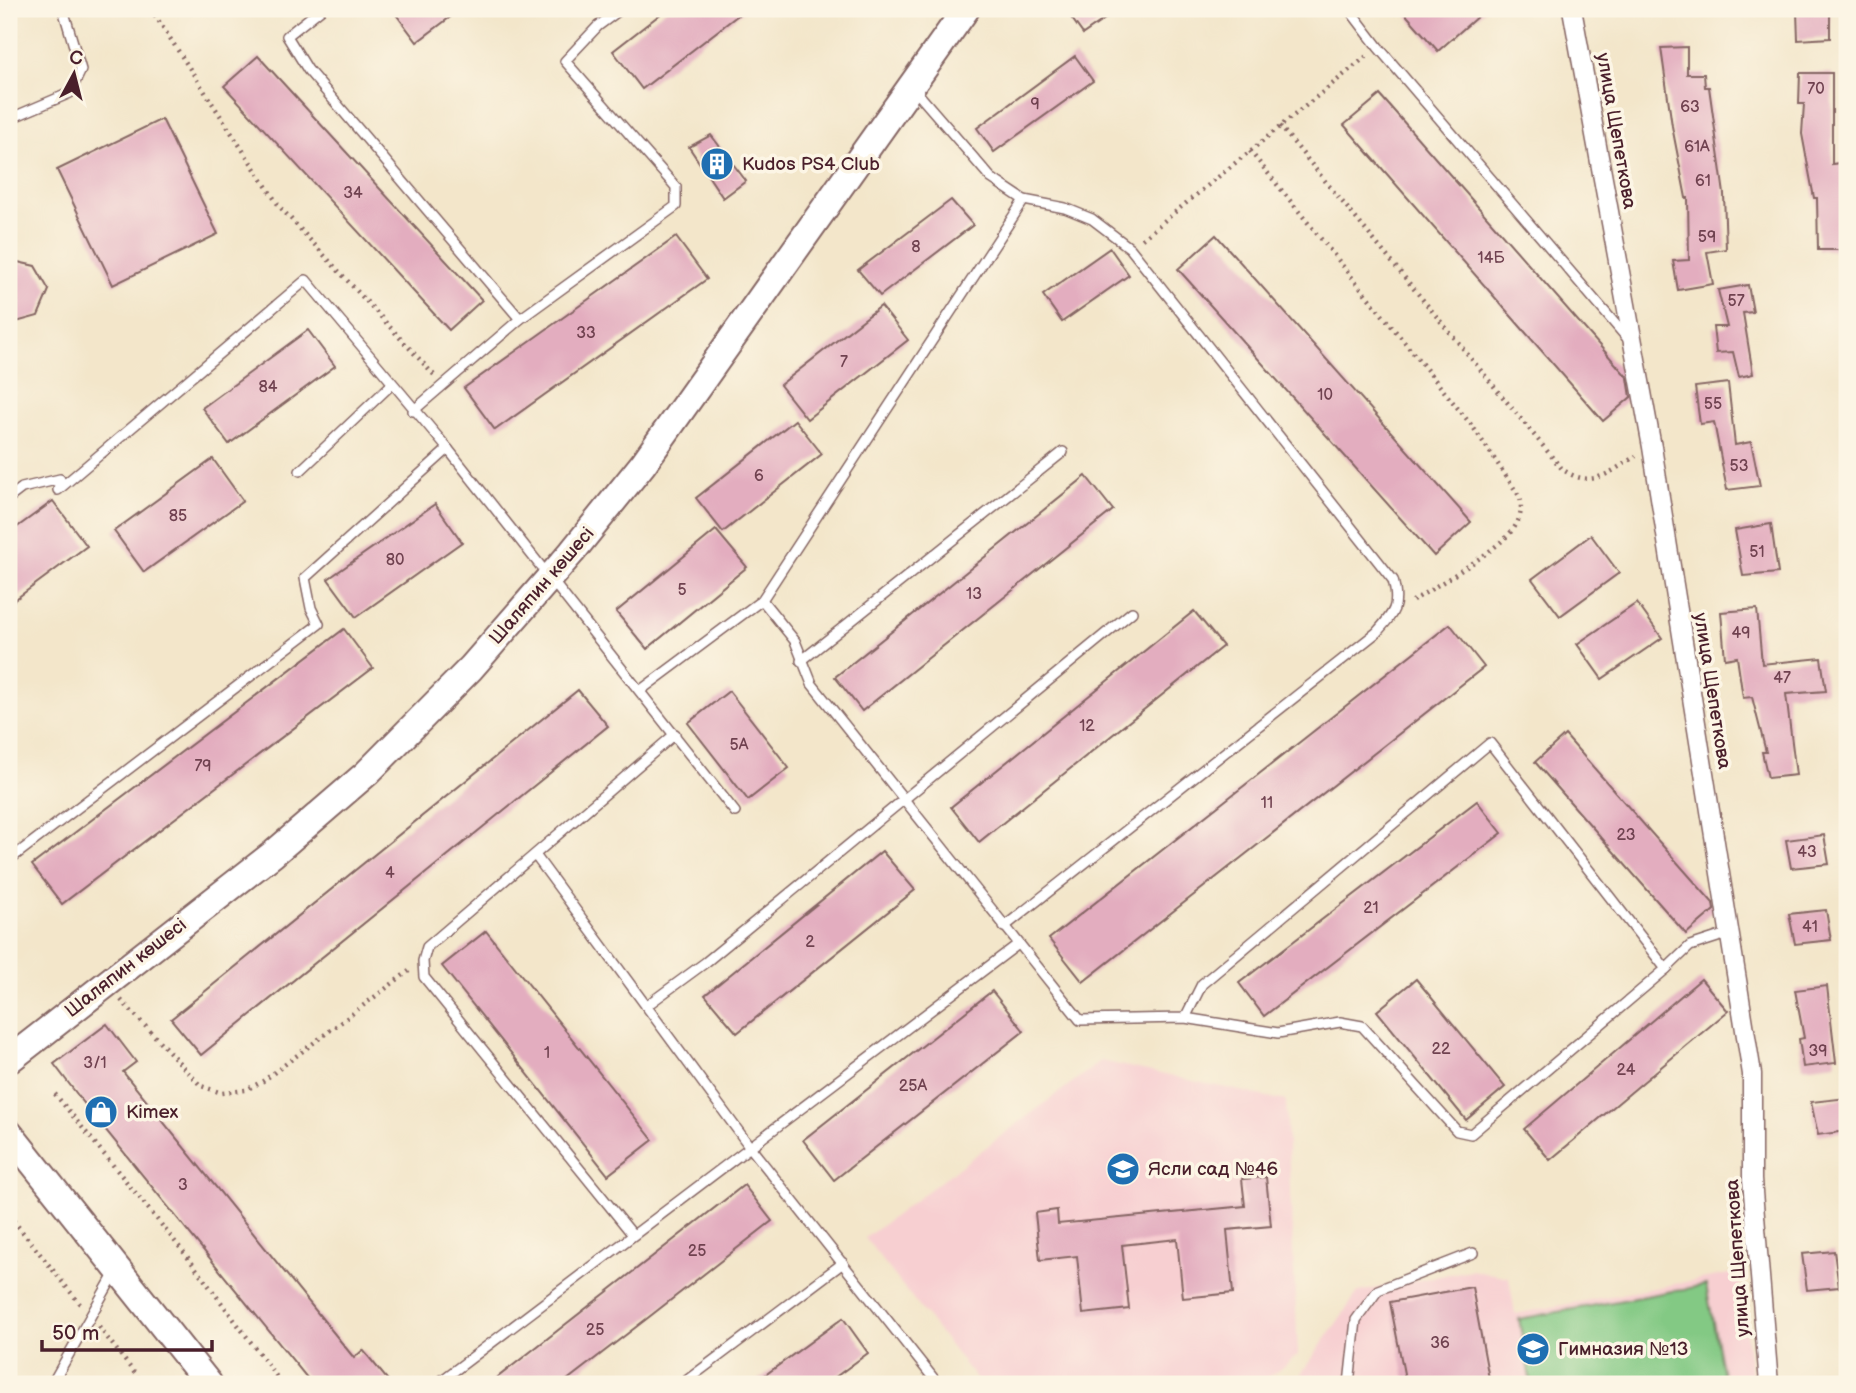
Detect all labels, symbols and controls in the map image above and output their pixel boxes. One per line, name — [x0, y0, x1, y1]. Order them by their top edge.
north arrow — [38, 38, 108, 108]
text: С — [68, 46, 84, 71]
street label: улица Щепеткова — [1591, 51, 1641, 211]
house number: 70 — [1807, 80, 1825, 99]
house number: 9 — [1030, 95, 1040, 114]
house number: 63 — [1680, 98, 1700, 117]
house number: 61А — [1684, 138, 1710, 157]
building icon: Kudos PS4 Club — [698, 145, 736, 183]
place label: Kudos PS4 Club — [742, 153, 880, 176]
house number: 61 — [1695, 172, 1711, 191]
house number: 34 — [343, 184, 363, 203]
house number: 59 — [1698, 228, 1716, 247]
house number: 8 — [911, 238, 921, 257]
house number: 14Б — [1477, 249, 1505, 268]
house number: 57 — [1727, 292, 1745, 311]
house number: 33 — [576, 324, 596, 343]
house number: 7 — [840, 353, 848, 372]
house number: 84 — [258, 378, 278, 397]
house number: 10 — [1317, 386, 1333, 405]
house number: 55 — [1704, 395, 1722, 414]
house number: 53 — [1729, 457, 1749, 476]
house number: 6 — [754, 467, 764, 486]
house number: 85 — [169, 507, 187, 526]
street label: Шаляпин көшесі — [485, 523, 599, 649]
house number: 51 — [1749, 543, 1765, 562]
house number: 80 — [386, 551, 404, 570]
house number: 5 — [677, 581, 687, 600]
house number: 13 — [966, 585, 982, 604]
street label: улица Щепеткова — [1688, 611, 1736, 771]
house number: 49 — [1731, 624, 1751, 643]
house number: 47 — [1773, 669, 1791, 688]
house number: 12 — [1079, 717, 1095, 736]
house number: 5А — [730, 736, 749, 755]
house number: 79 — [194, 757, 212, 776]
house number: 11 — [1261, 794, 1273, 813]
house number: 23 — [1617, 826, 1636, 845]
house number: 43 — [1797, 843, 1817, 862]
house number: 4 — [385, 864, 395, 883]
house number: 21 — [1363, 899, 1379, 918]
street label: Шаляпин көшесі — [61, 913, 191, 1023]
house number: 41 — [1802, 918, 1818, 937]
house number: 2 — [805, 933, 815, 952]
house number: 22 — [1432, 1040, 1451, 1059]
house number: 39 — [1808, 1042, 1828, 1061]
house number: 1 — [544, 1044, 550, 1063]
house number: 3/1 — [83, 1054, 107, 1073]
house number: 24 — [1617, 1061, 1636, 1080]
house number: 25А — [899, 1077, 927, 1096]
shop icon: Kimex — [82, 1093, 120, 1131]
place label: Kimex — [126, 1101, 178, 1124]
school or university icon: Ясли сад №46 — [1104, 1150, 1142, 1188]
place label: Ясли сад №46 — [1148, 1158, 1278, 1181]
house number: 3 — [178, 1176, 188, 1195]
street label: улица Щепеткова — [1721, 1178, 1755, 1338]
house number: 25 — [688, 1242, 706, 1261]
scale bar — [42, 1309, 212, 1353]
text: 50 m — [52, 1321, 99, 1346]
house number: 25 — [586, 1321, 604, 1340]
school or university icon: Гимназия №13 — [1514, 1330, 1552, 1368]
house number: 36 — [1430, 1334, 1450, 1353]
place label: Гимназия №13 — [1558, 1338, 1688, 1361]

